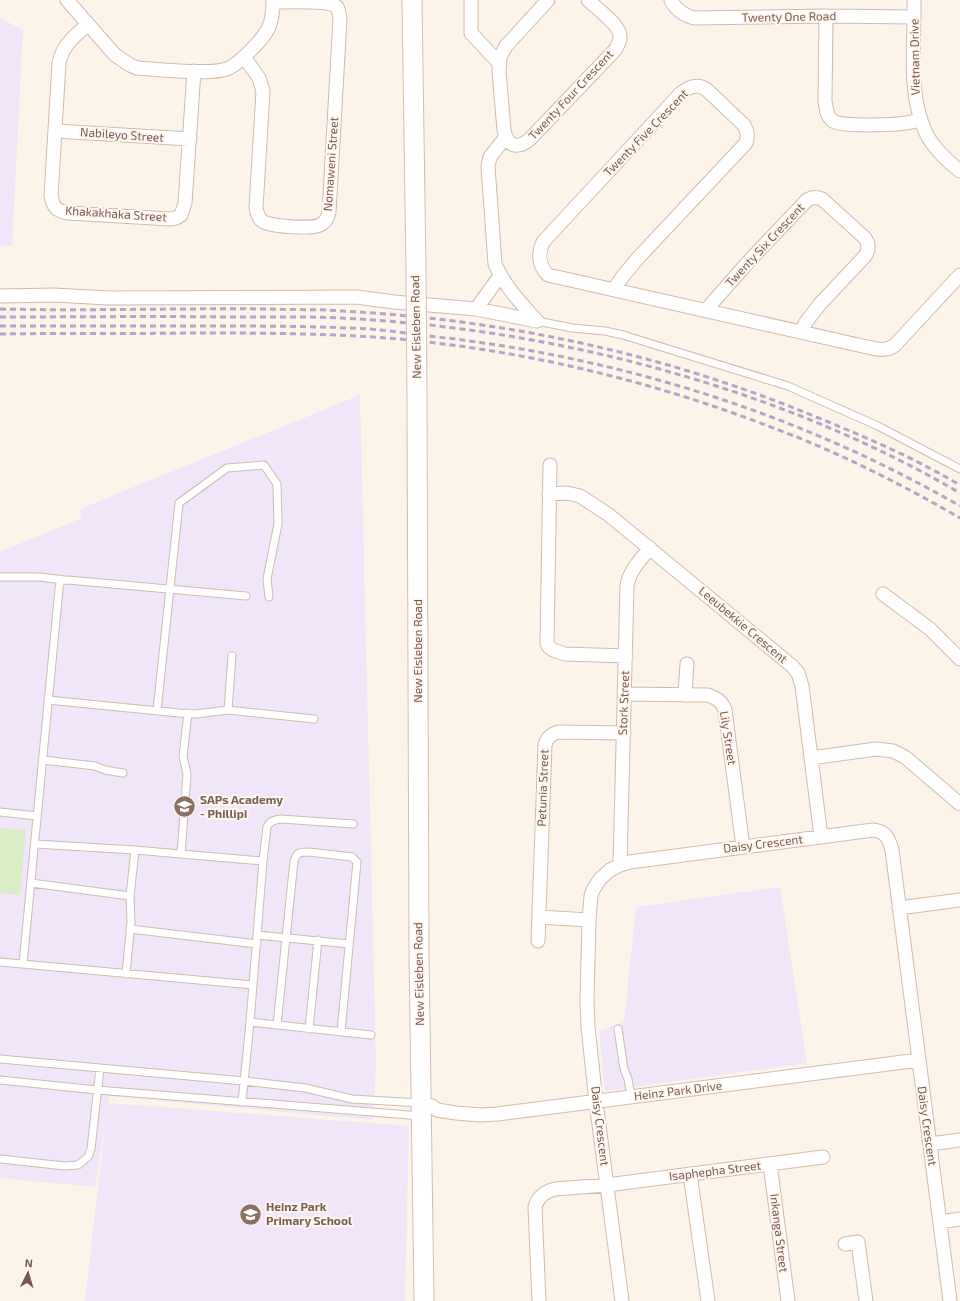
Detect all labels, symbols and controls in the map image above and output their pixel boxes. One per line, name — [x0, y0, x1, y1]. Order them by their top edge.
street label: Twenty One Road — [742, 8, 836, 24]
street label: Vietnam Drive — [906, 19, 922, 95]
street label: Twenty Four Crescent — [525, 46, 616, 142]
street label: Twenty Five Crescent — [600, 86, 691, 179]
street label: Nomaweni Street — [320, 116, 340, 212]
street label: Nabileyo Street — [80, 124, 165, 144]
street label: Twenty Six Crescent — [722, 199, 807, 289]
street label: Khakakhaka Street — [65, 202, 168, 224]
street label: New Eisleben Road — [407, 275, 423, 379]
street label: Leeubekkie Crescent — [697, 583, 791, 666]
street label: New Eisleben Road — [410, 599, 424, 703]
street label: Stork Street — [615, 670, 631, 736]
street label: Lily Street — [718, 710, 740, 766]
street label: Petunia Street — [534, 749, 550, 827]
place label: SAPs Academy - Phillipi — [200, 792, 283, 820]
school or university icon: SAPs Academy - Phillipi — [172, 794, 198, 820]
street label: Daisy Crescent — [722, 831, 804, 855]
street label: New Eisleben Road — [410, 922, 426, 1026]
street label: Heinz Park Drive — [633, 1078, 723, 1102]
street label: Daisy Crescent — [589, 1085, 613, 1167]
street label: Daisy Crescent — [915, 1085, 941, 1167]
street label: Isaphepha Street — [668, 1157, 762, 1183]
street label: Inkanga Street — [768, 1193, 792, 1273]
place label: Heinz Park Primary School — [266, 1199, 352, 1228]
school or university icon: Heinz Park Primary School — [238, 1201, 264, 1227]
north arrow — [8, 1253, 48, 1293]
text: N — [24, 1256, 33, 1269]

